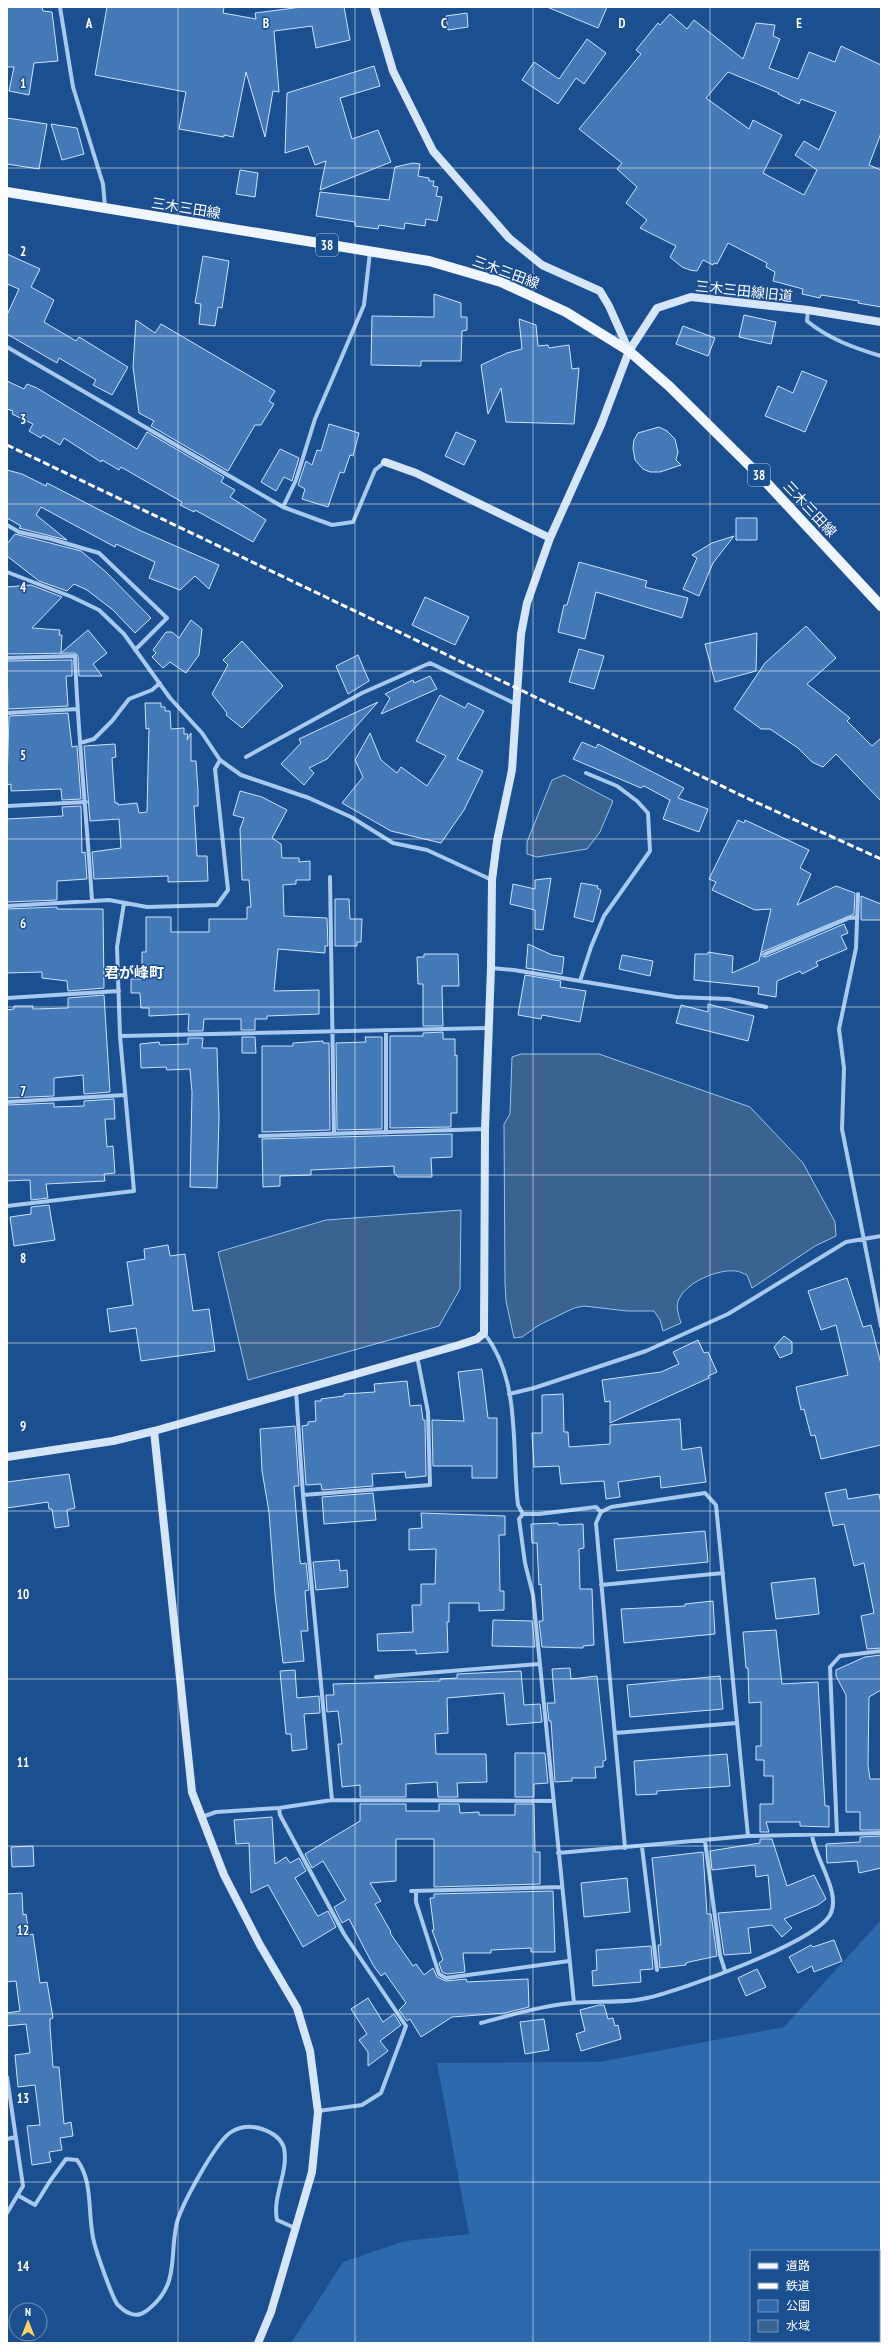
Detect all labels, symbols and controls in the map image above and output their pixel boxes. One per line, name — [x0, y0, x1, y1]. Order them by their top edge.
text: A — [85, 15, 93, 32]
text: B — [263, 15, 269, 32]
text: C — [441, 15, 447, 32]
text: D — [619, 15, 626, 32]
text: E — [796, 15, 802, 32]
text: 1 — [20, 75, 26, 92]
street label: 三木三田線 — [150, 194, 222, 222]
road number: 38 — [316, 234, 338, 256]
text: 2 — [20, 243, 26, 260]
street label: 三木三田線 — [470, 252, 542, 292]
street label: 三木三田線旧道 — [694, 277, 794, 305]
text: 3 — [20, 411, 26, 428]
road number: 38 — [748, 464, 770, 486]
street label: 三木三田線 — [780, 477, 840, 541]
text: 4 — [20, 579, 27, 596]
text: 5 — [20, 747, 26, 764]
text: 6 — [20, 915, 26, 932]
district label: 君が峰町 — [104, 963, 164, 982]
text: 7 — [20, 1083, 26, 1100]
text: 8 — [20, 1250, 26, 1267]
text: 9 — [20, 1418, 26, 1435]
text: 10 — [17, 1586, 29, 1603]
text: 11 — [17, 1754, 29, 1771]
text: 12 — [17, 1922, 29, 1939]
text: 13 — [17, 2090, 29, 2107]
legend — [750, 2250, 880, 2342]
text: 14 — [17, 2258, 30, 2275]
text: 道路 — [786, 2258, 810, 2273]
text: 鉄道 — [786, 2278, 810, 2293]
text: 公園 — [786, 2298, 810, 2313]
north arrow — [8, 2302, 48, 2342]
text: N — [25, 2305, 31, 2319]
text: 水域 — [786, 2318, 810, 2333]

